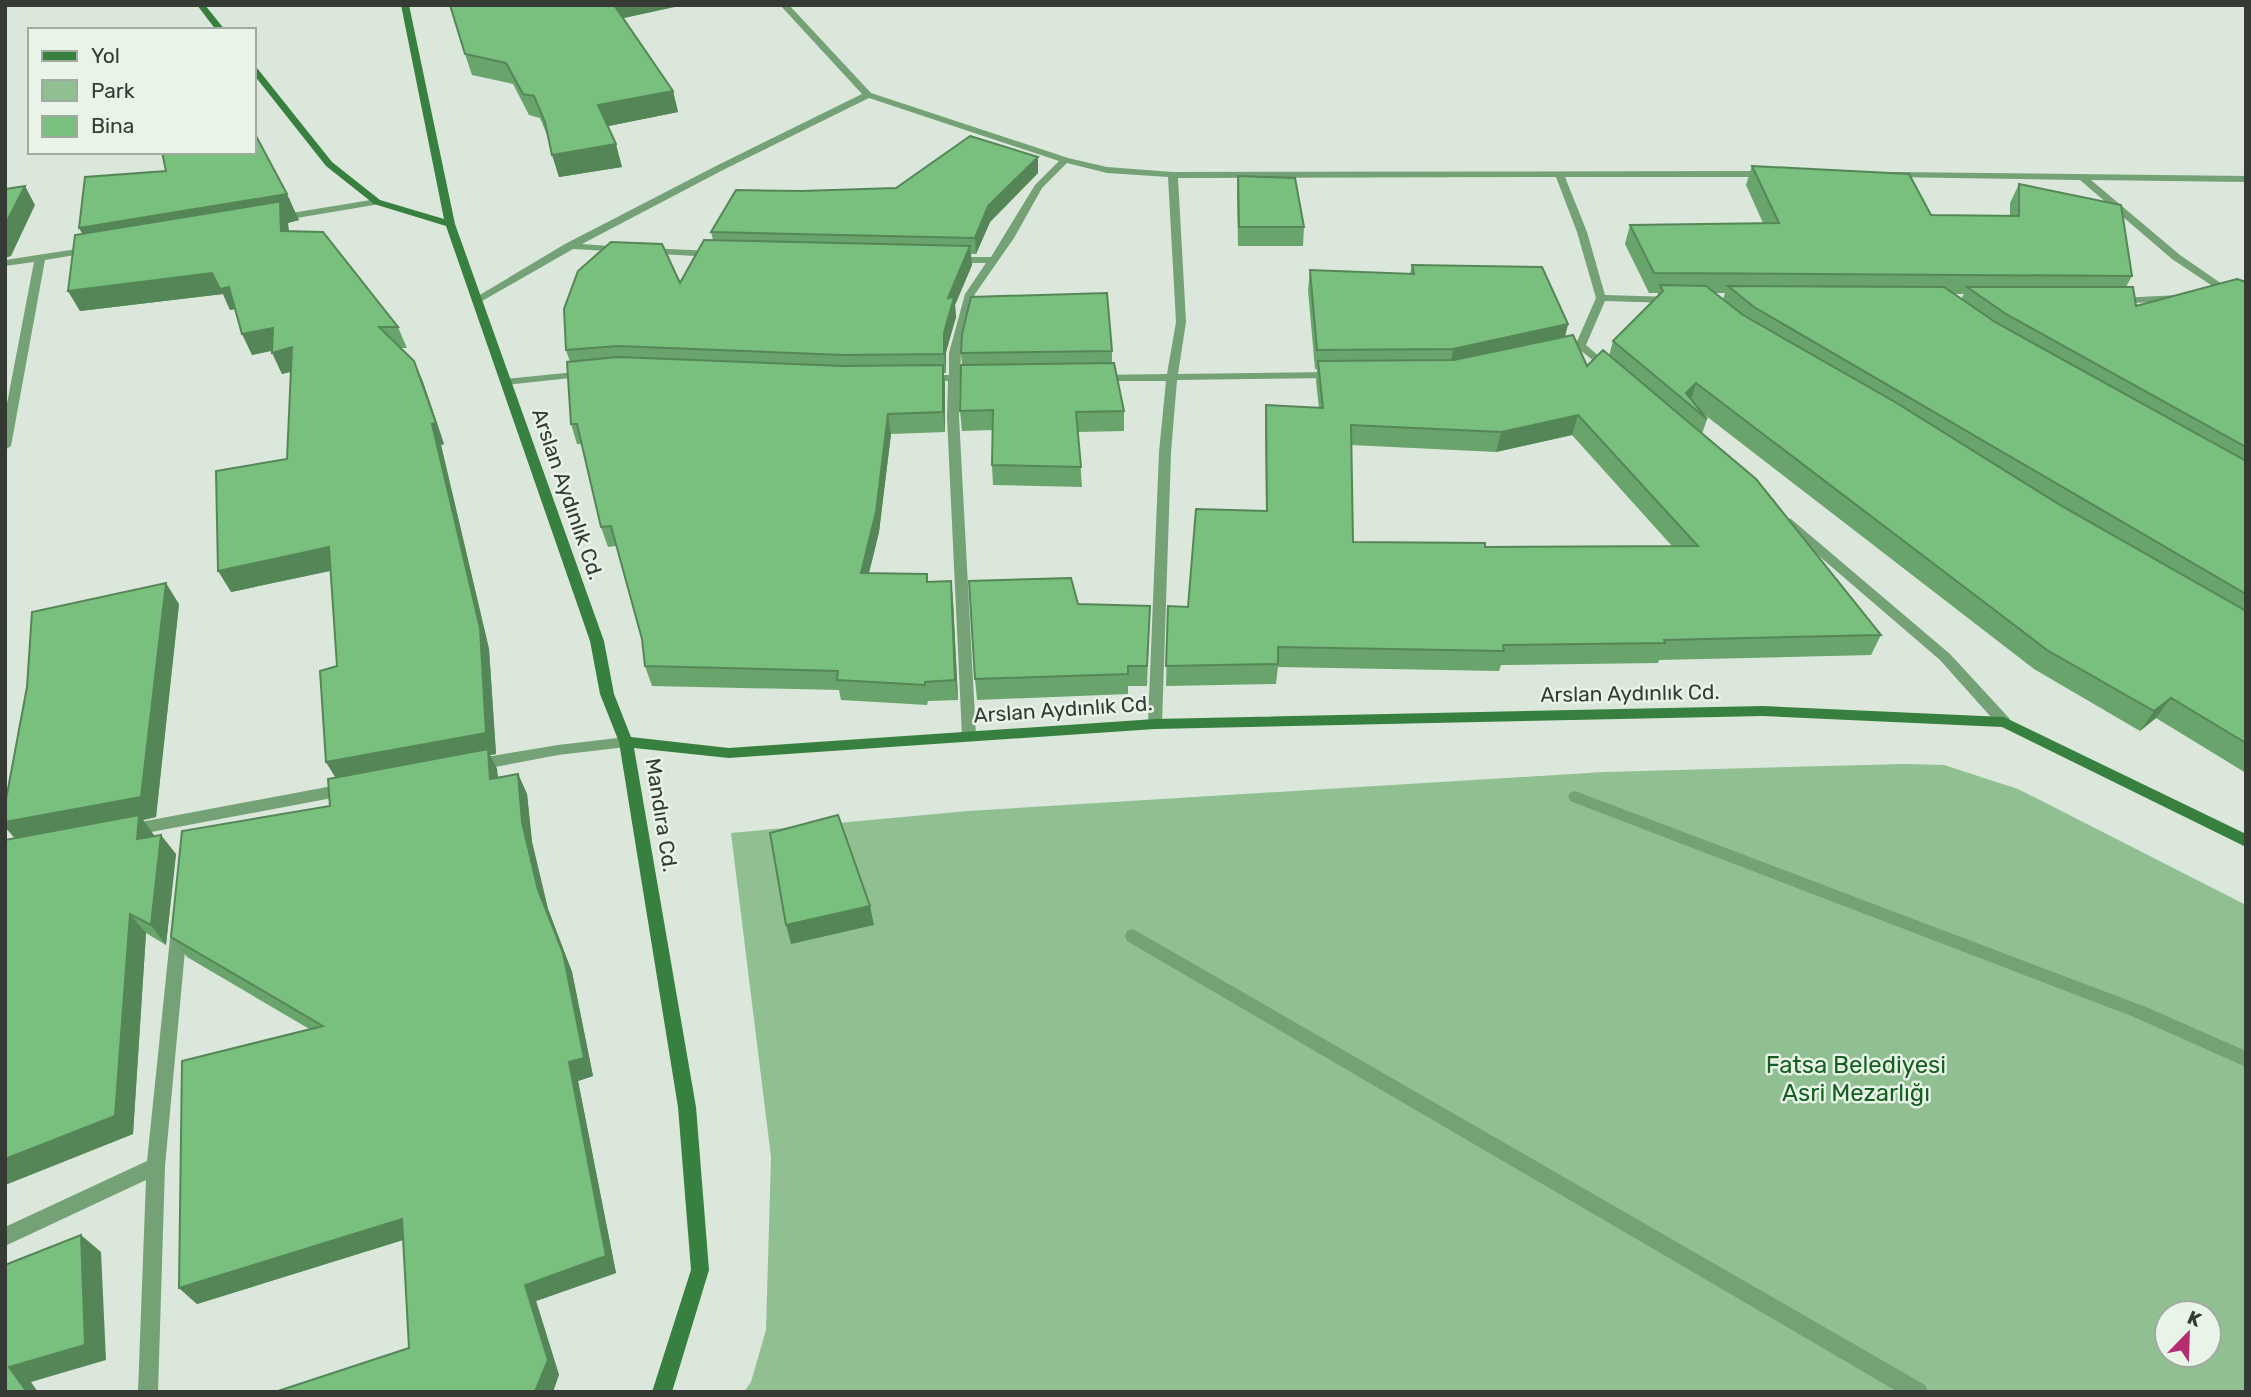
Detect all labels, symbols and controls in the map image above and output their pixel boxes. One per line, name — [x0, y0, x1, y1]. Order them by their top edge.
legend — [28, 28, 256, 154]
text: Yol — [91, 43, 120, 68]
text: Park — [91, 78, 135, 103]
text: Bina — [91, 113, 134, 138]
street label: Arslan Aydınlık Cd. — [527, 405, 609, 583]
street label: Arslan Aydınlık Cd. — [1540, 679, 1720, 707]
street label: Arslan Aydınlık Cd. — [973, 690, 1153, 728]
street label: Mandıra Cd. — [641, 756, 683, 874]
park label: Fatsa Belediyesi Asri Mezarlığı — [1766, 1051, 1946, 1107]
north arrow — [2153, 1299, 2223, 1369]
text: K — [2184, 1306, 2205, 1332]

